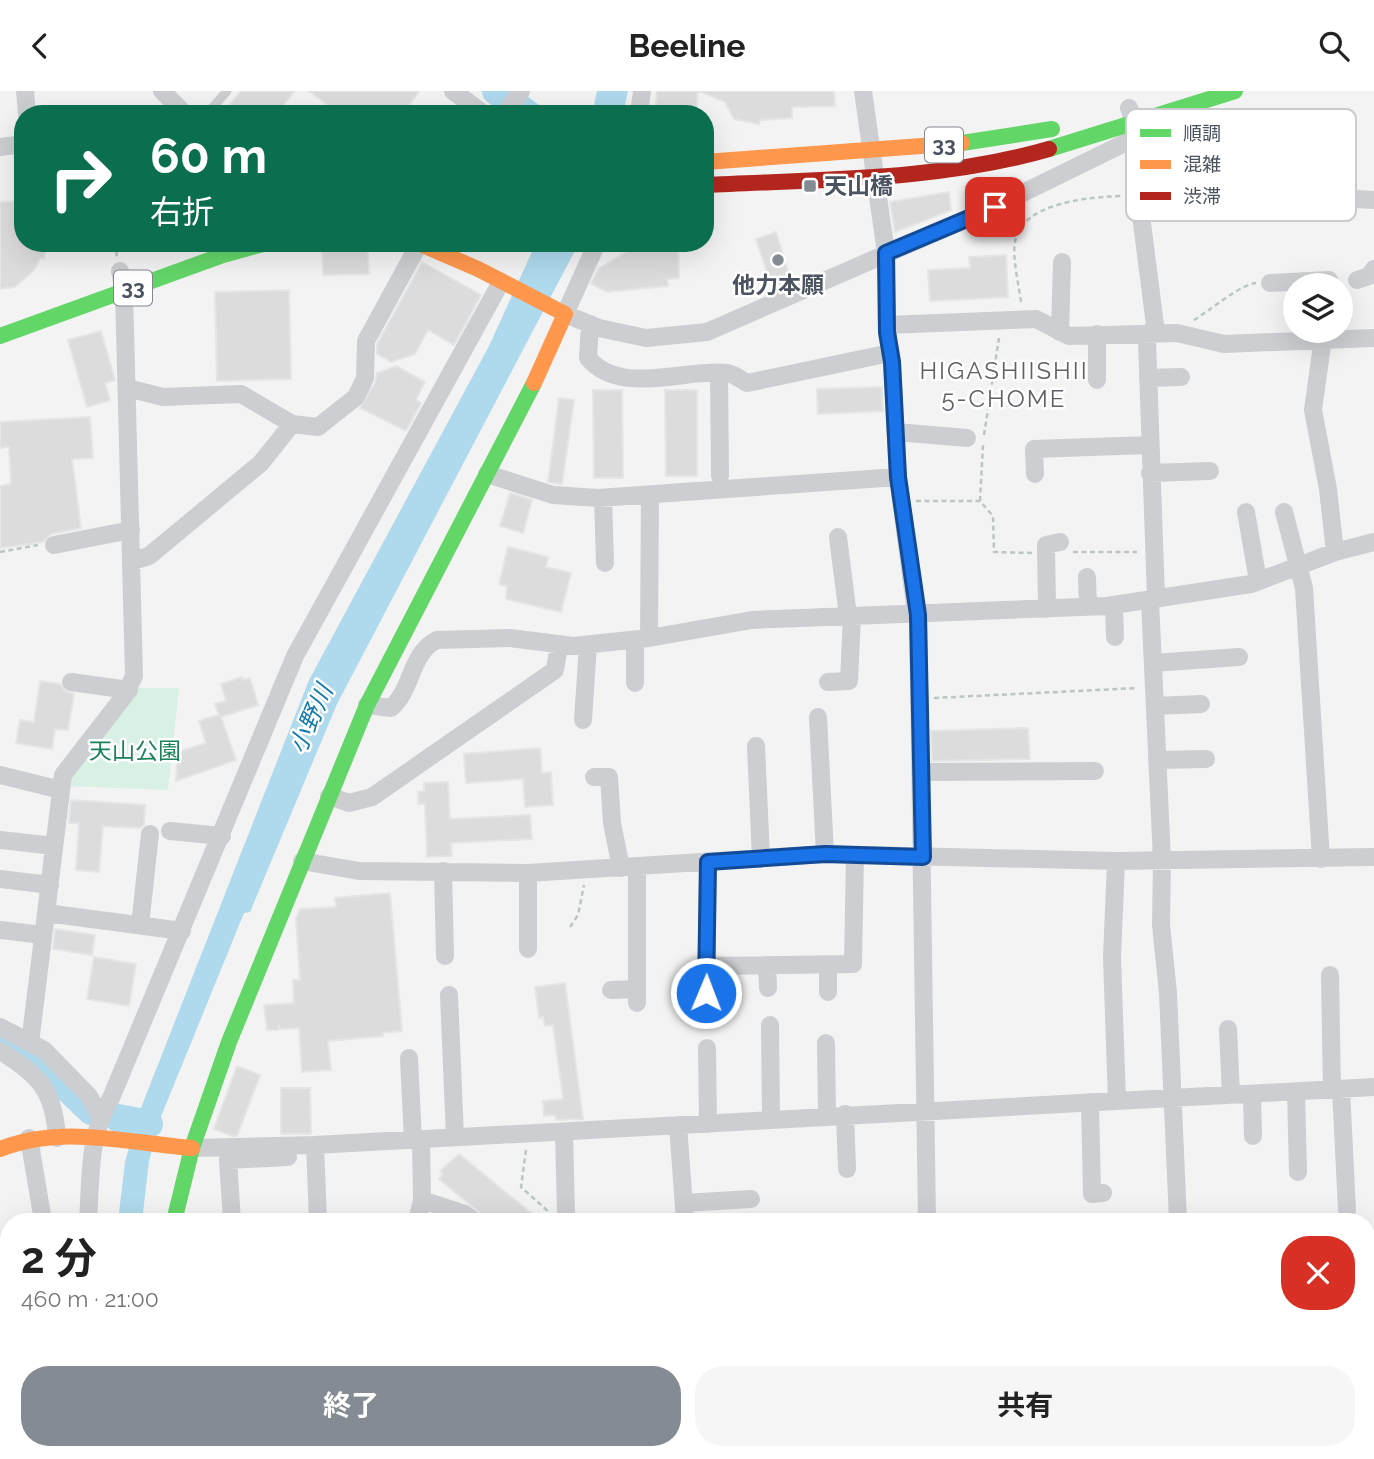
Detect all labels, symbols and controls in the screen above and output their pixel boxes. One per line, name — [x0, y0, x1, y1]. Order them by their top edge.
icon: back — [21, 27, 59, 65]
text: Beeline — [629, 27, 745, 64]
icon: search — [1315, 27, 1353, 65]
legend — [1126, 109, 1356, 221]
text: 順調 — [1183, 122, 1221, 144]
text: 60 m — [150, 127, 267, 184]
road number: 33 — [925, 127, 963, 163]
icon: right — [35, 133, 126, 224]
text: 混雑 — [1183, 153, 1221, 175]
place label: 天山橋 — [824, 172, 893, 199]
pin — [965, 177, 1025, 237]
marker: 天山橋 — [802, 178, 818, 194]
text: 渋滞 — [1183, 185, 1221, 207]
icon: arrive — [976, 188, 1014, 226]
text: 右折 — [150, 193, 214, 230]
marker: 他力本願 — [770, 252, 786, 268]
road number: 33 — [114, 271, 152, 305]
place label: 他力本願 — [732, 271, 824, 298]
map controls — [1283, 273, 1353, 343]
button: layers — [1283, 273, 1353, 343]
district label: HIGASHIISHII 5-CHOME — [919, 356, 1089, 413]
water label: 小野川 — [283, 677, 340, 758]
park label: 天山公園 — [89, 737, 181, 764]
position arrow — [669, 956, 743, 1030]
text: 2 分 — [21, 1234, 97, 1283]
button: close — [1281, 1236, 1355, 1310]
text: 460 m · 21:00 — [21, 1285, 159, 1312]
button: 終了 — [21, 1366, 681, 1446]
button: 共有 — [695, 1366, 1355, 1446]

